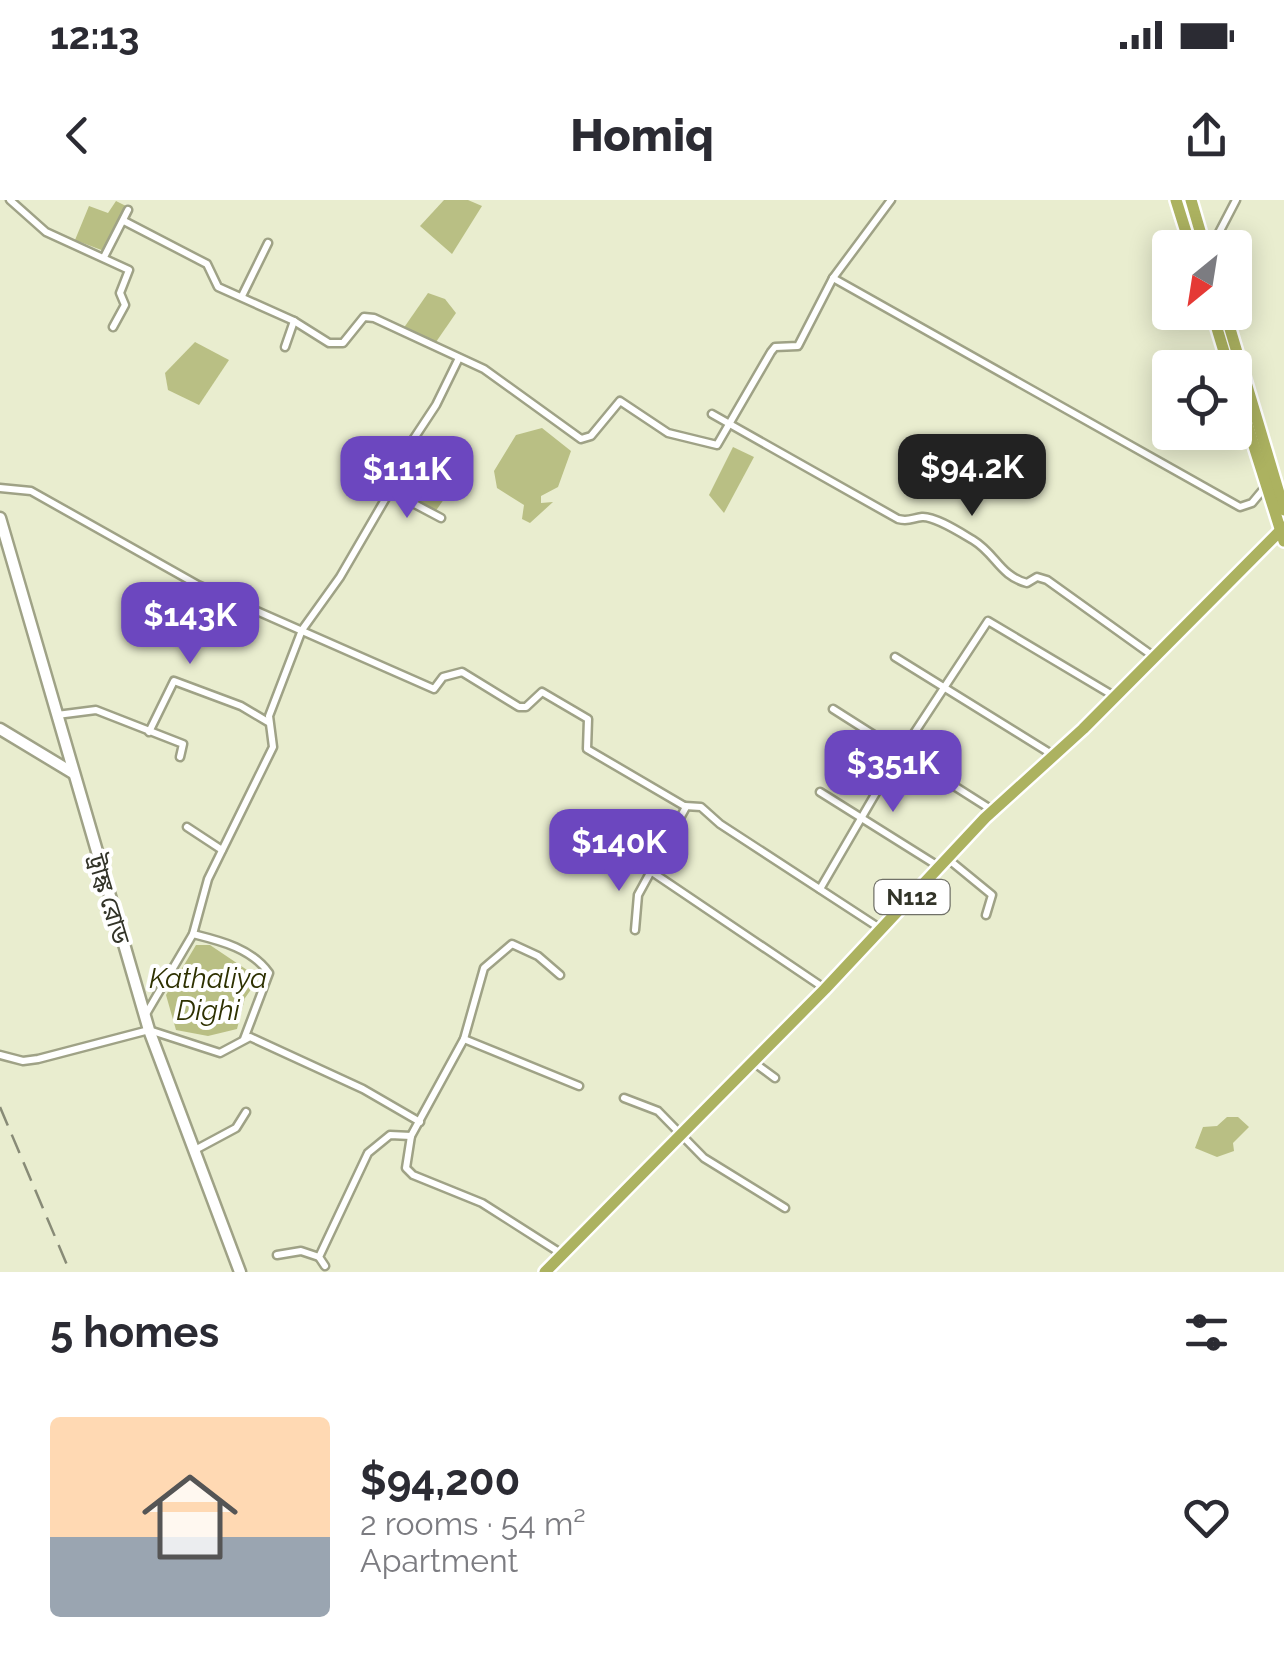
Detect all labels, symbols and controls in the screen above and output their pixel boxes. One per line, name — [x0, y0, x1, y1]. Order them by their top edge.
text: 12:13 — [50, 13, 140, 58]
icon: back — [50, 108, 105, 163]
icon: share — [1179, 108, 1234, 163]
text: Homiq — [570, 109, 714, 162]
north arrow — [1152, 230, 1252, 330]
map controls — [1152, 230, 1252, 450]
button: locate — [1152, 350, 1252, 450]
pin: $94.2K — [891, 434, 1053, 519]
pin: $111K — [337, 436, 477, 521]
text: $94.2K — [920, 448, 1024, 485]
text: $111K — [362, 450, 452, 487]
pin: $143K — [120, 582, 260, 667]
text: $143K — [143, 596, 237, 633]
pin: $351K — [823, 730, 963, 815]
text: $351K — [847, 744, 939, 781]
pin: $140K — [549, 809, 689, 894]
text: $140K — [571, 823, 667, 860]
street label: ট্রাঙ্ক রোড — [81, 849, 137, 949]
road number: N112 — [874, 880, 950, 914]
water label: Kathaliya Dighi — [149, 962, 267, 1027]
icon: filters — [1179, 1305, 1234, 1360]
text: 5 homes — [50, 1308, 219, 1357]
text: $94,200 — [360, 1456, 520, 1505]
icon: home — [130, 1457, 250, 1577]
icon: heart — [1179, 1490, 1234, 1545]
text: 2 rooms · 54 m² — [360, 1505, 586, 1542]
text: Apartment — [360, 1542, 518, 1579]

